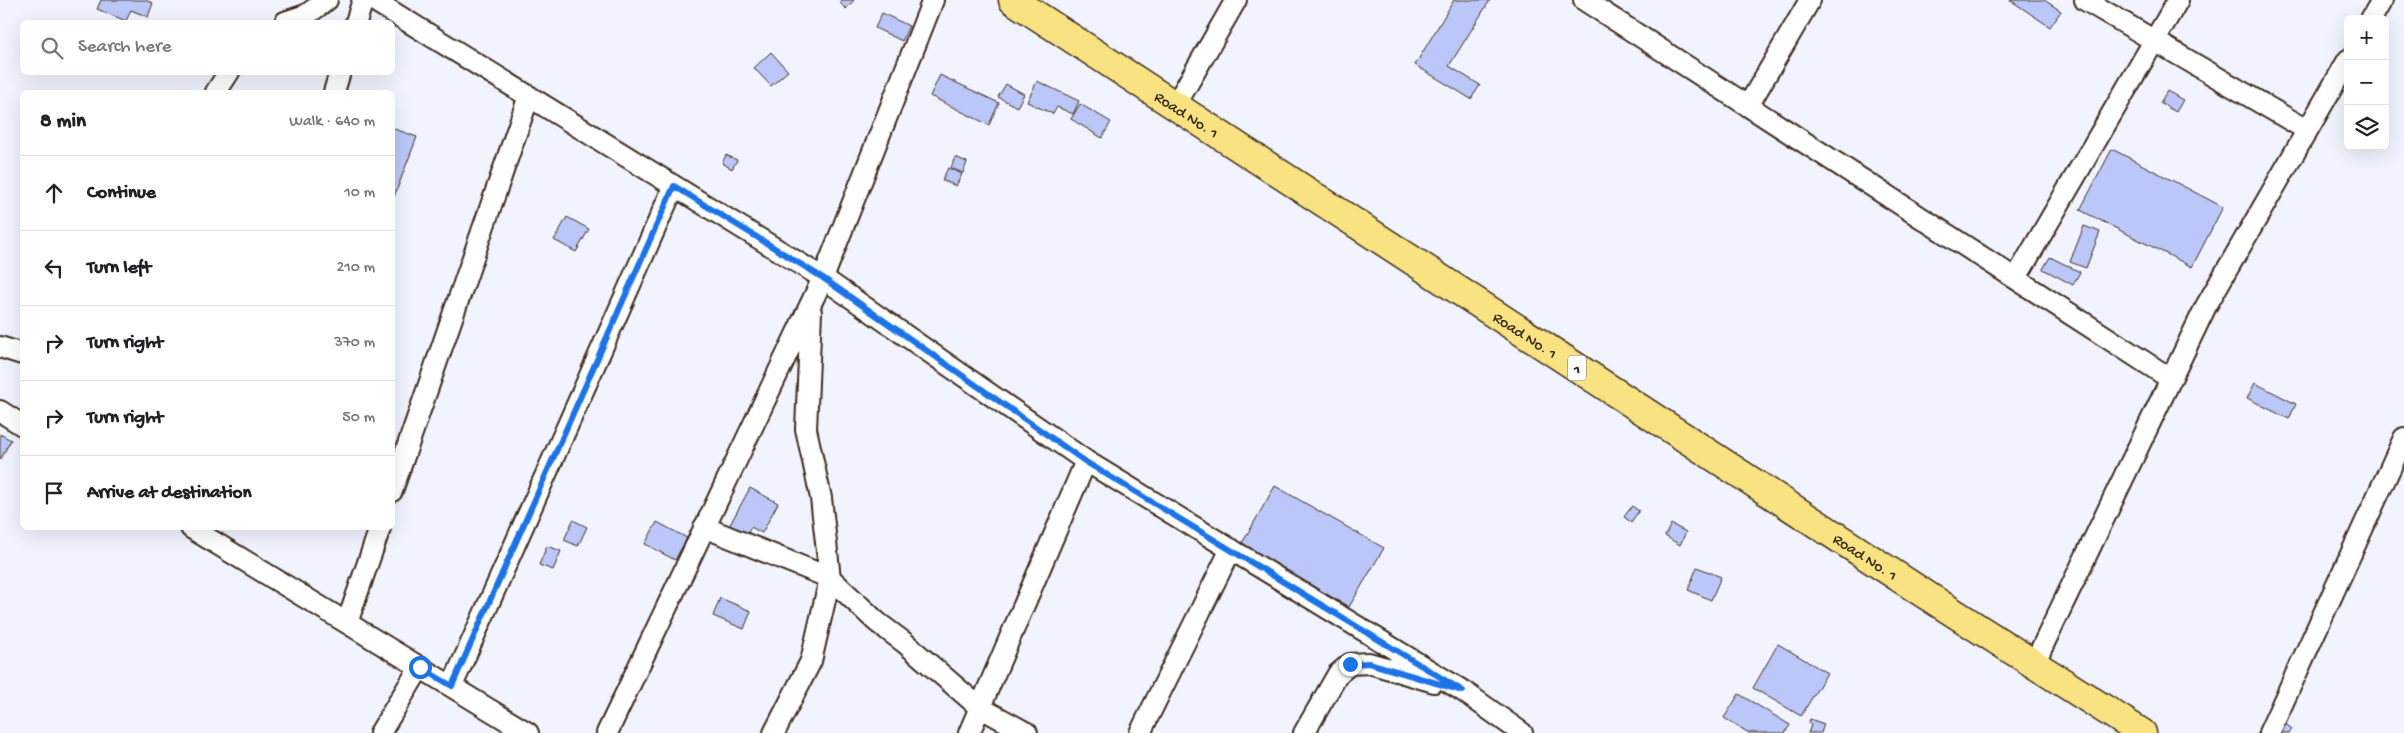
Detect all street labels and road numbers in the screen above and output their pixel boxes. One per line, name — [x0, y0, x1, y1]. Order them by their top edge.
street label: Road No. 1 — [1150, 89, 1221, 144]
street label: Road No. 1 — [1488, 309, 1560, 365]
road number: 1 — [1568, 356, 1586, 380]
street label: Road No. 1 — [1828, 531, 1900, 587]

